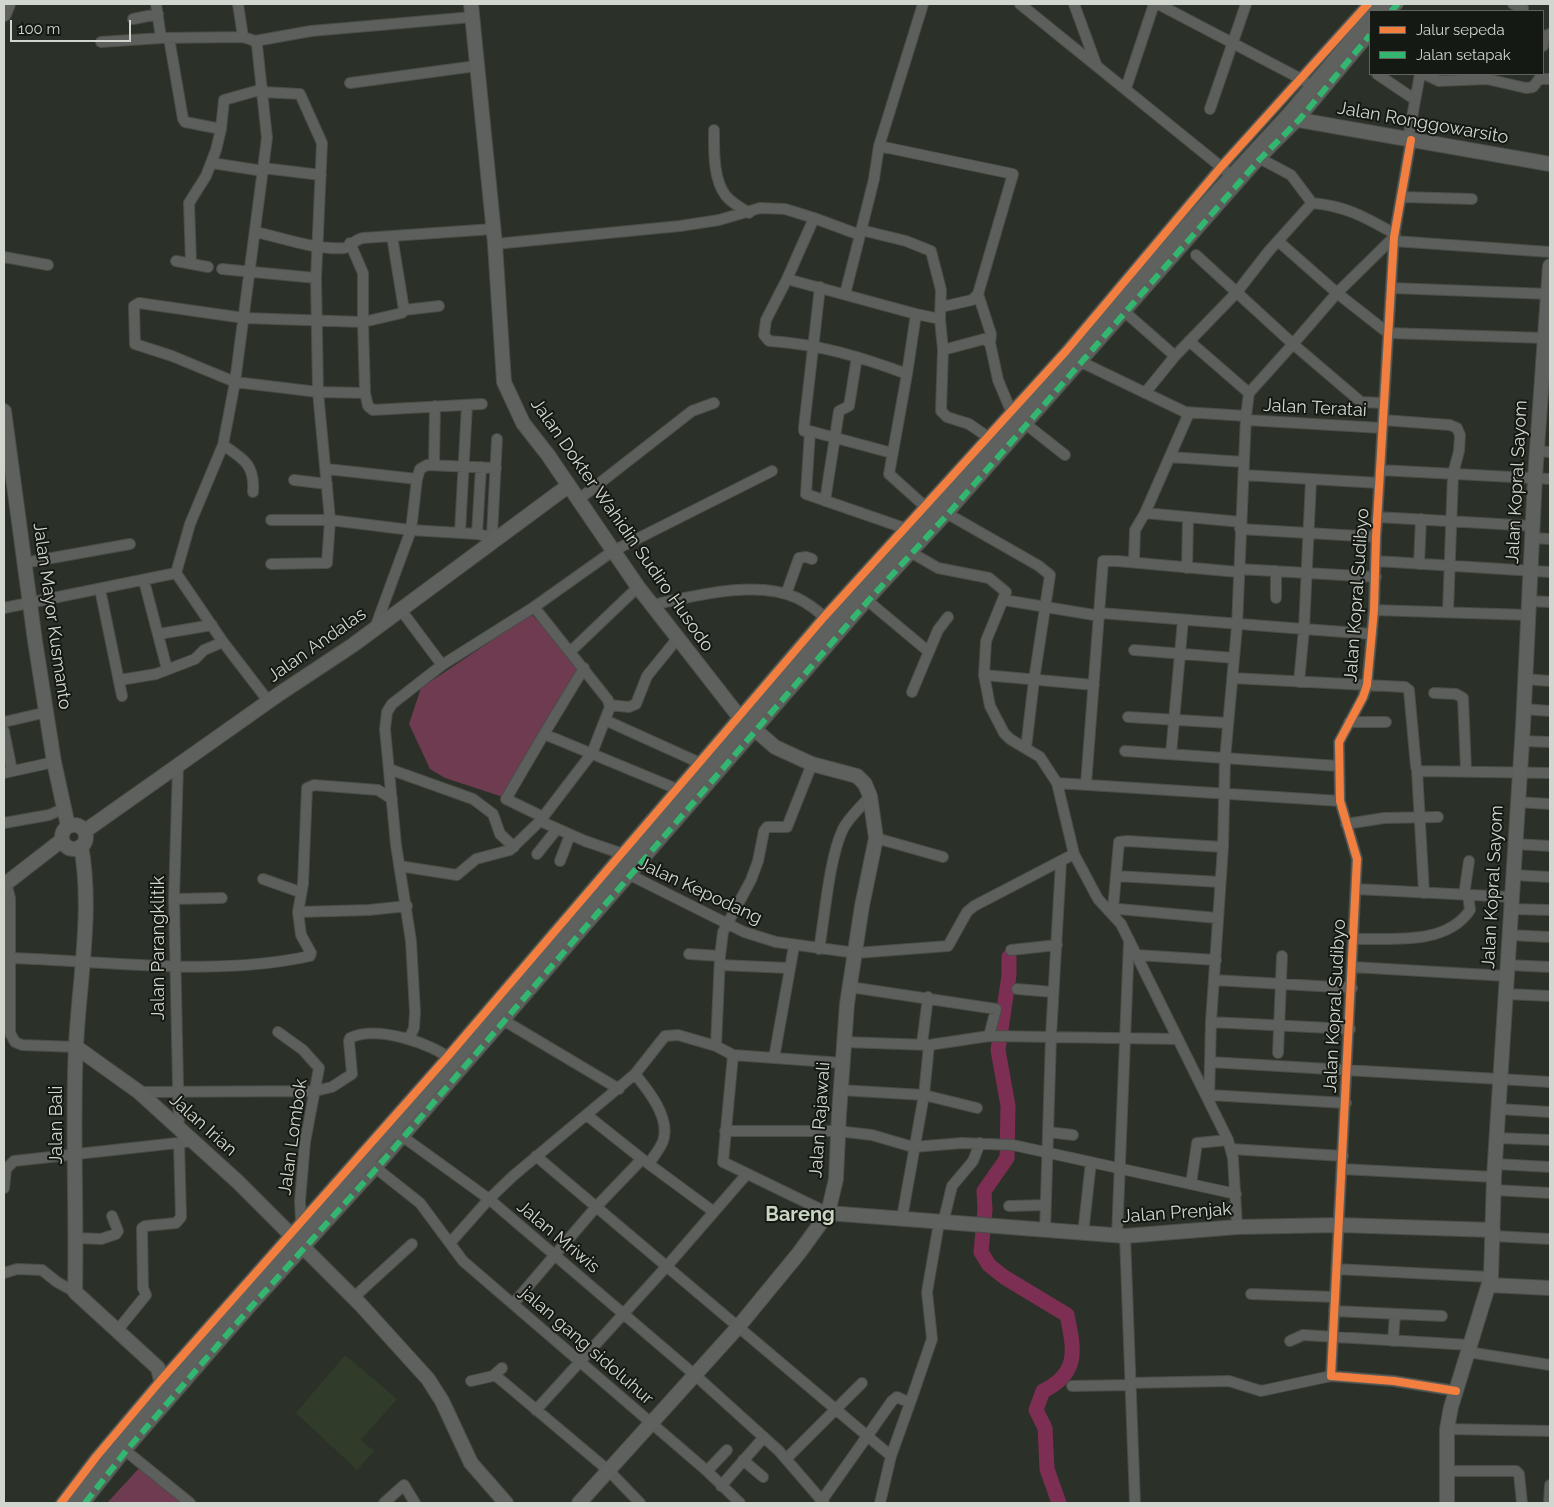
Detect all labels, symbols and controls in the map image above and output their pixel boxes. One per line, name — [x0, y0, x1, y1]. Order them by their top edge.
scale bar — [12, 10, 134, 42]
legend — [1369, 10, 1544, 75]
text: 100 m — [18, 20, 60, 38]
text: Jalur sepeda — [1416, 21, 1505, 39]
text: Jalan setapak — [1416, 46, 1511, 64]
street label: Jalan Ronggowarsito — [1336, 97, 1510, 149]
street label: Jalan Dokter Wahidin Sudiro Husodo — [526, 394, 718, 656]
street label: Jalan Teratai — [1263, 395, 1367, 421]
street label: Jalan Kopral Sayom — [1502, 400, 1532, 564]
street label: Jalan Kopral Sudibyo — [1340, 507, 1374, 683]
street label: Jalan Mayor Kusmanto — [28, 521, 76, 711]
street label: Jalan Andalas — [264, 603, 370, 687]
street label: Jalan Kopral Sayom — [1478, 805, 1508, 969]
street label: Jalan Kepodang — [635, 853, 765, 929]
street label: Jalan Parangklitik — [148, 876, 170, 1020]
street label: Jalan Kopral Sudibyo — [1320, 918, 1350, 1094]
street label: Jalan Rajawali — [805, 1061, 835, 1179]
street label: Jalan Lombok — [274, 1078, 312, 1196]
street label: Jalan Bali — [46, 1086, 68, 1164]
street label: Jalan Irian — [165, 1089, 241, 1161]
street label: Jalan Mriwis — [512, 1196, 604, 1278]
street label: Jalan Prenjak — [1121, 1198, 1233, 1228]
district label: Bareng — [765, 1203, 835, 1227]
street label: jalan gang sidoluhur — [516, 1283, 658, 1409]

